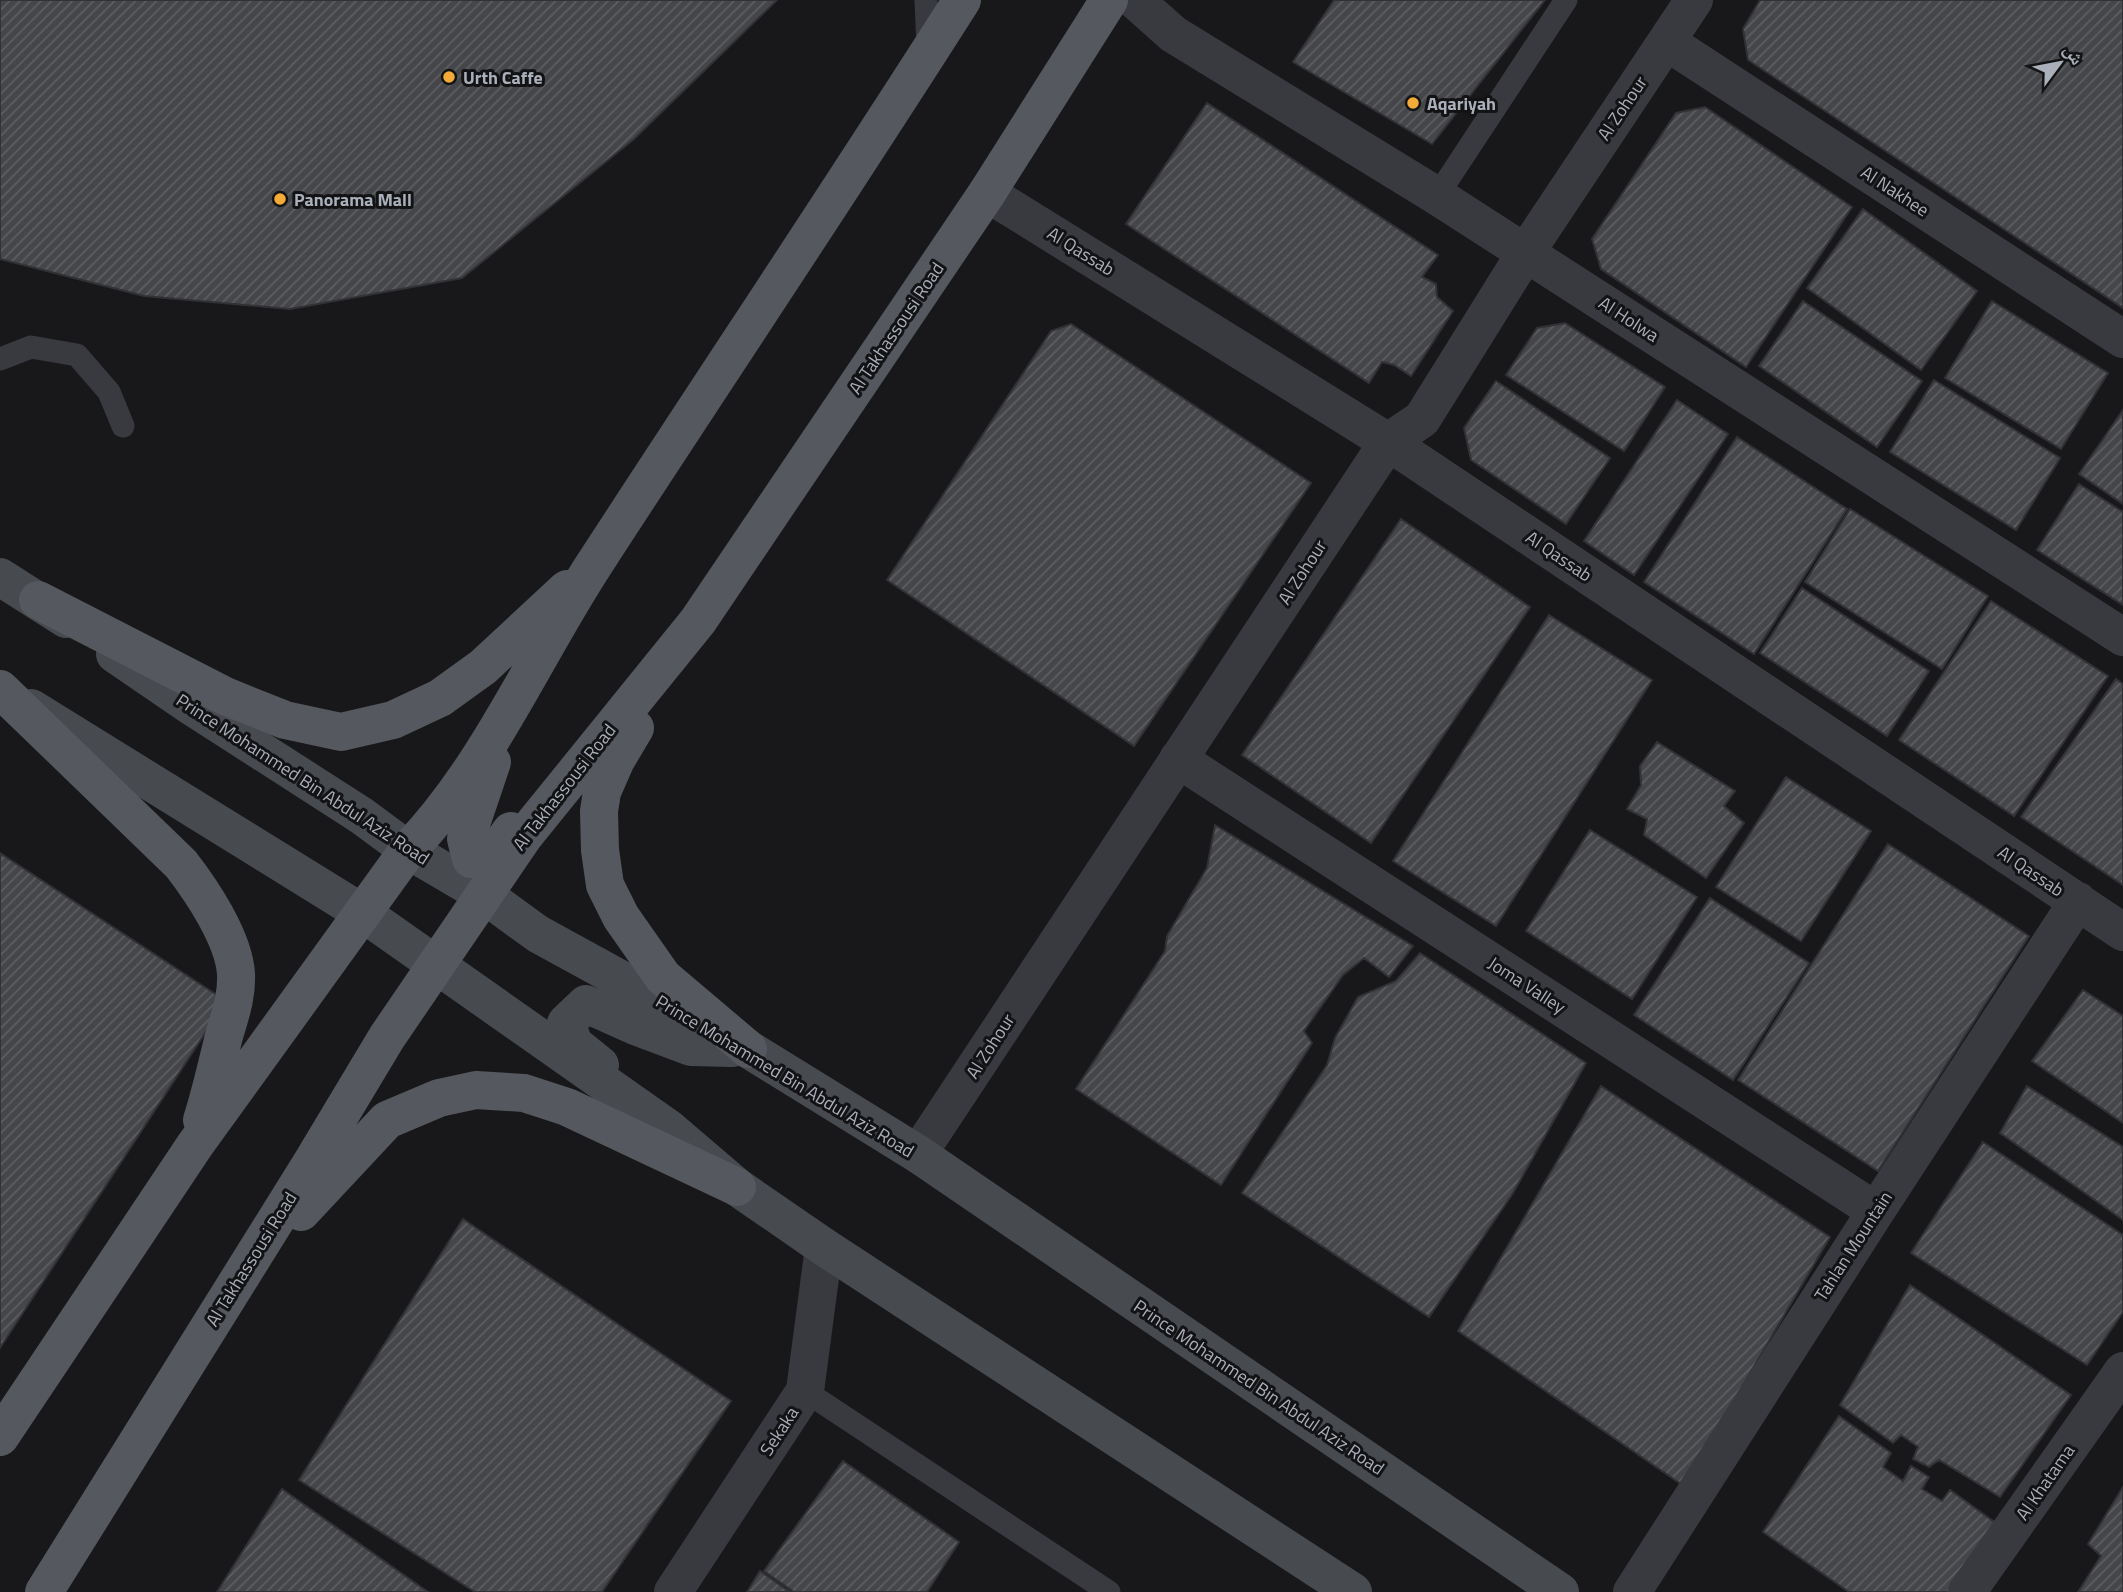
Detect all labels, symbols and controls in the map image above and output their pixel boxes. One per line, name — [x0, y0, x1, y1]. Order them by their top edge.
north arrow — [2025, 28, 2095, 98]
text: ش — [2057, 37, 2092, 70]
place label: Urth Caffe — [463, 64, 543, 91]
marker: Urth Caffe — [441, 69, 457, 85]
street label: Al Zohour — [1590, 70, 1654, 146]
place label: Aqariyah — [1427, 90, 1496, 117]
marker: Aqariyah — [1405, 95, 1421, 111]
street label: Al Nakhee — [1856, 159, 1934, 223]
place label: Panorama Mall — [294, 186, 412, 213]
marker: Panorama Mall — [272, 191, 288, 207]
street label: Al Qassab — [1042, 220, 1120, 282]
street label: Al Takhassousi Road — [842, 257, 950, 399]
street label: Al Holwa — [1593, 289, 1665, 349]
street label: Al Qassab — [1520, 524, 1598, 588]
street label: Al Zohour — [1271, 534, 1333, 610]
street label: Prince Mohammed Bin Abdul Aziz Road — [171, 687, 435, 871]
street label: Al Takhassousi Road — [506, 718, 622, 856]
street label: Al Qassab — [1992, 839, 2070, 903]
street label: Joma Valley — [1483, 950, 1571, 1020]
street label: Prince Mohammed Bin Abdul Aziz Road — [651, 988, 919, 1164]
street label: Al Zohour — [959, 1008, 1021, 1084]
street label: Tahlan Mountain — [1807, 1186, 1899, 1306]
street label: Al Takhassousi Road — [199, 1187, 303, 1331]
street label: Prince Mohammed Bin Abdul Aziz Road — [1128, 1293, 1390, 1481]
street label: Sekaka — [753, 1401, 805, 1461]
street label: Al Khatama — [2009, 1439, 2081, 1525]

